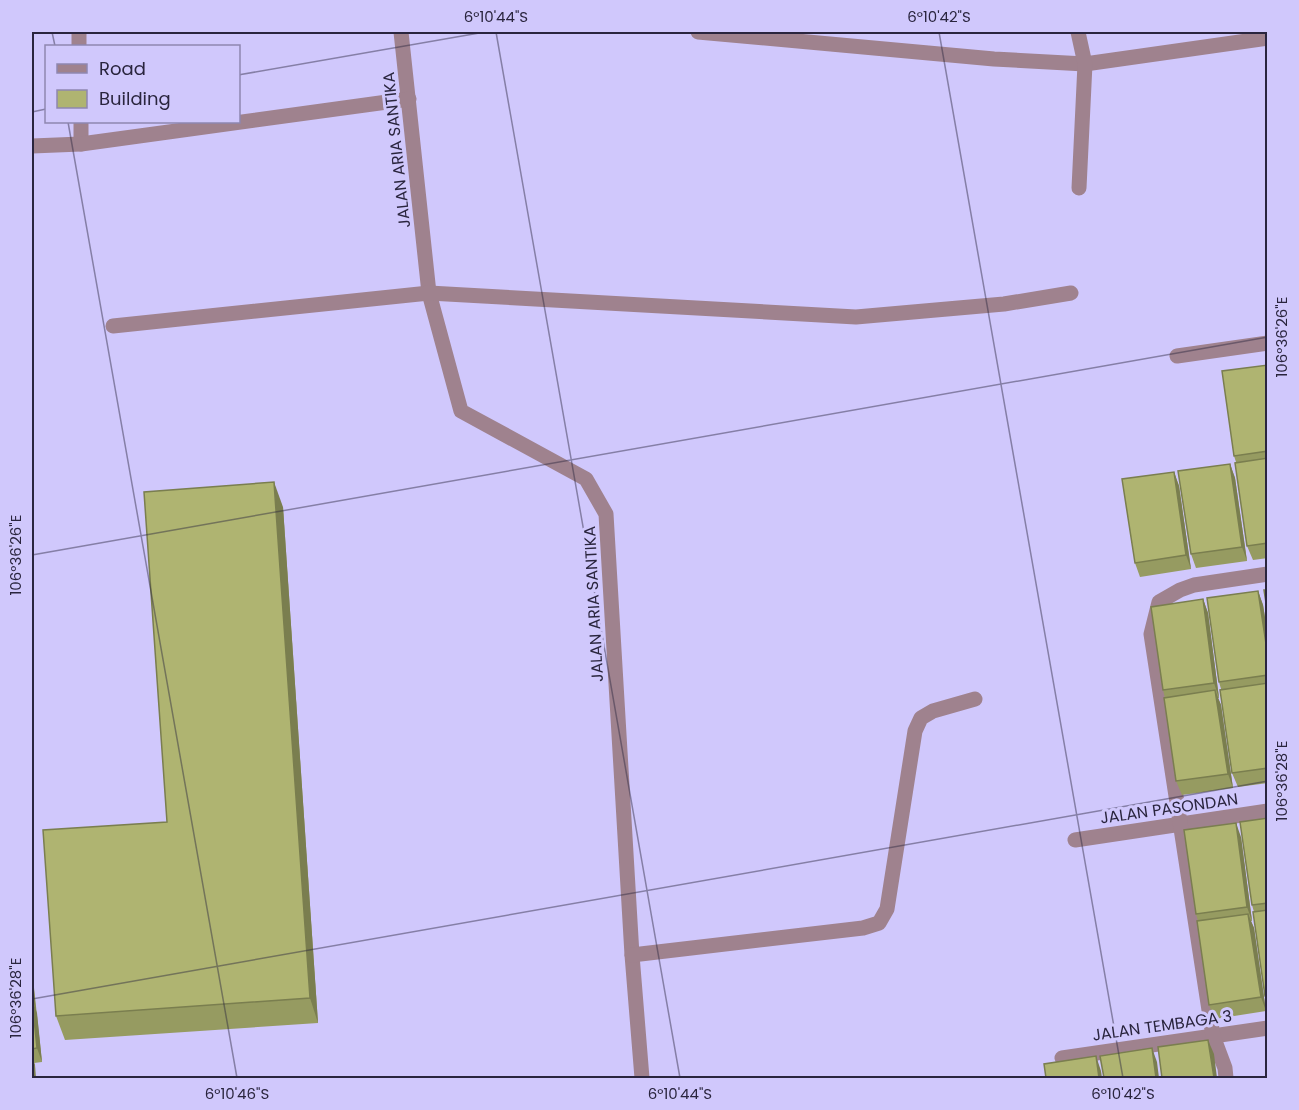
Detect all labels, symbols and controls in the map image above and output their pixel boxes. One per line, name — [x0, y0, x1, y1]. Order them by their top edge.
text: 6°10'44"S — [464, 6, 528, 27]
text: 6°10'42"S — [907, 6, 971, 27]
legend — [45, 45, 240, 123]
text: Road — [99, 56, 146, 81]
street label: JALAN ARIA SANTIKA — [377, 71, 416, 229]
text: Building — [99, 86, 171, 111]
text: 106°36'26"E — [1271, 297, 1292, 377]
text: 106°36'26"E — [5, 515, 26, 595]
street label: JALAN ARIA SANTIKA — [578, 525, 609, 683]
text: 106°36'28"E — [1271, 741, 1292, 821]
street label: JALAN PASONDAN — [1099, 787, 1240, 830]
text: 106°36'28"E — [5, 958, 26, 1038]
street label: JALAN TEMBAGA 3 — [1091, 1004, 1233, 1047]
text: 6°10'46"S — [205, 1083, 269, 1104]
text: 6°10'44"S — [648, 1083, 712, 1104]
text: 6°10'42"S — [1091, 1083, 1155, 1104]

